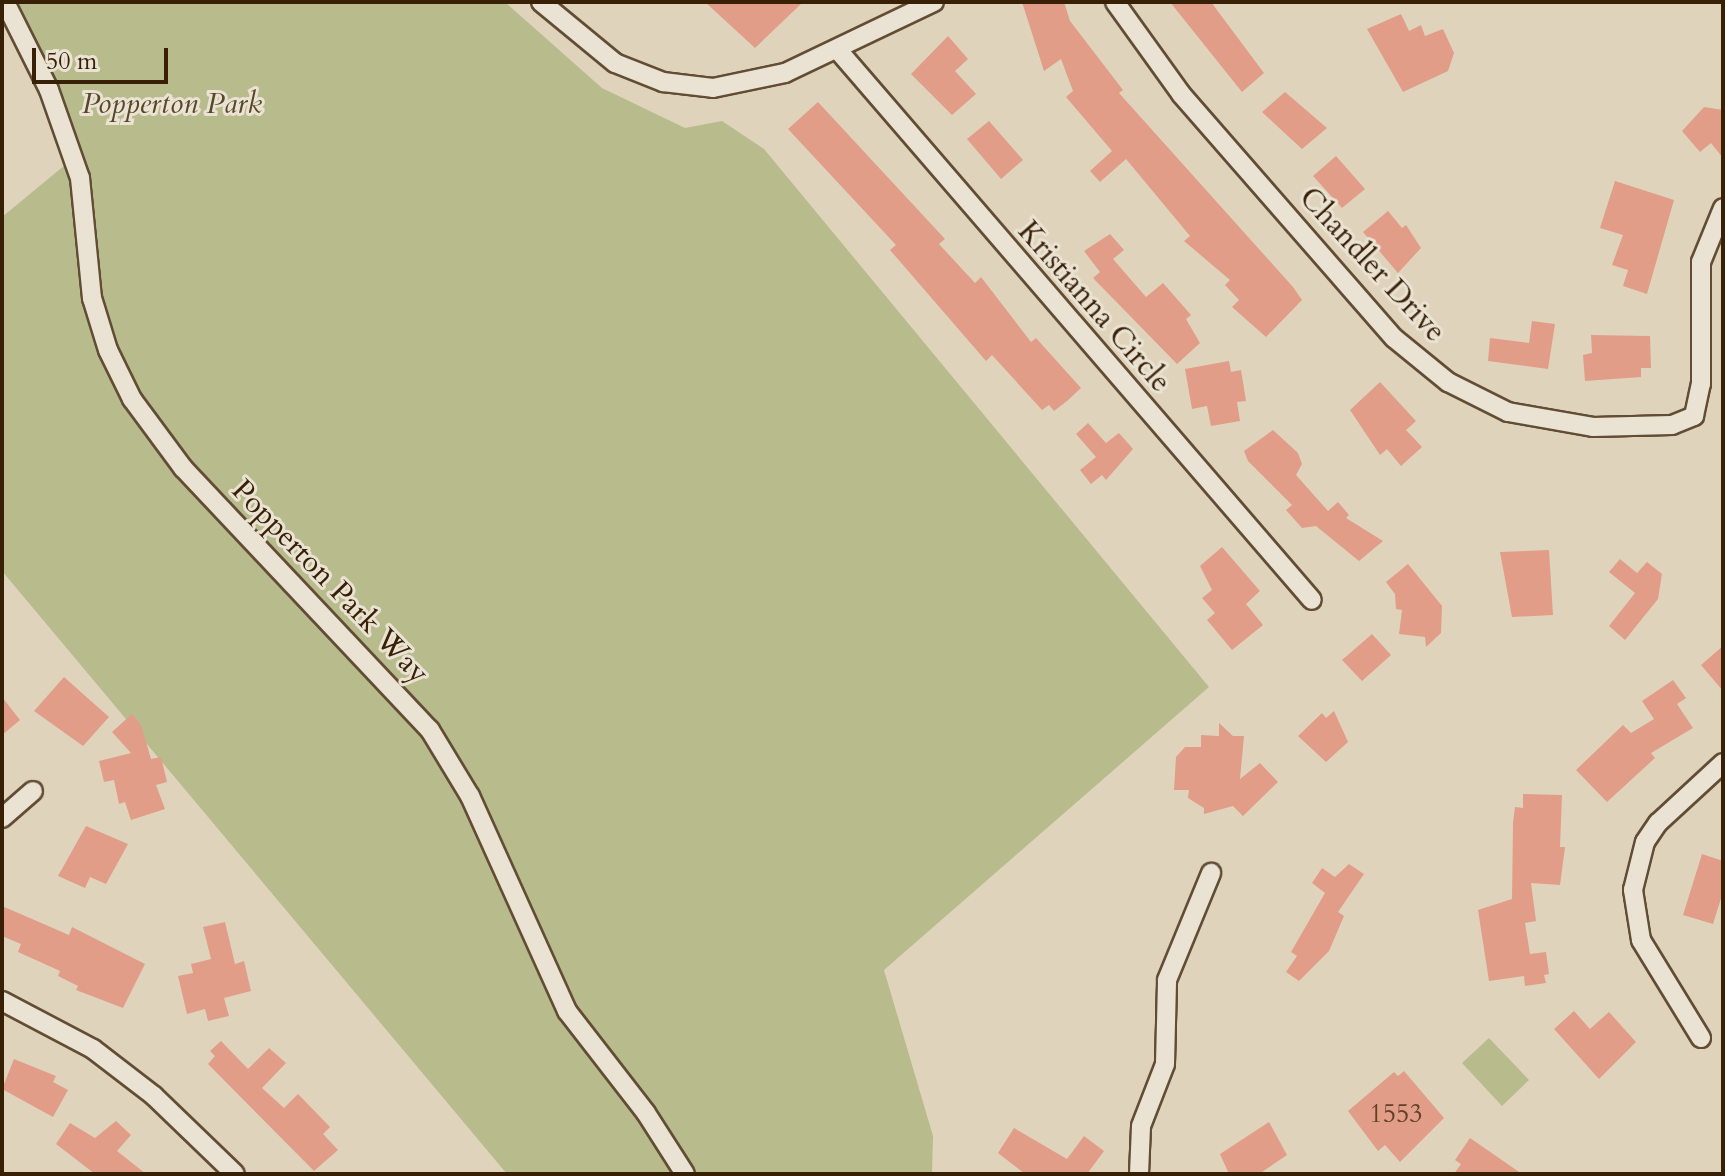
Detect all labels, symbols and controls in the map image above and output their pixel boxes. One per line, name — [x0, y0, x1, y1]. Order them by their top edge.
scale bar — [36, 32, 172, 82]
text: 50 m — [46, 45, 97, 78]
park label: Popperton Park — [82, 86, 262, 122]
street label: Chandler Drive — [1291, 180, 1453, 350]
street label: Kristianna Circle — [1010, 214, 1178, 400]
street label: Popperton Park Way — [224, 473, 436, 691]
house number: 1553 — [1369, 1098, 1423, 1130]

